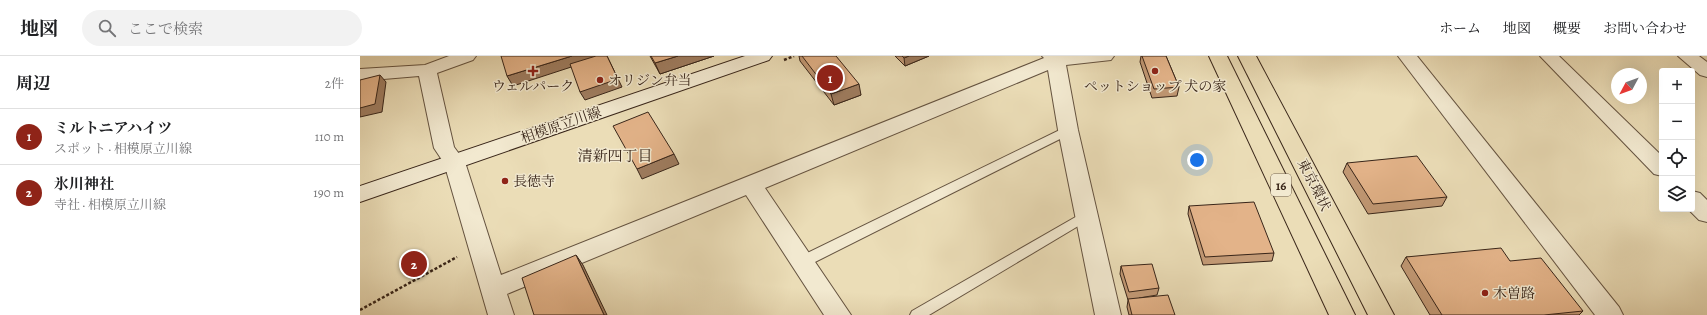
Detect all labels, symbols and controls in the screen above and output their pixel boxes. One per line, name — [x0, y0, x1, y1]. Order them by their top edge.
search box — [82, 10, 362, 46]
text: 地図 — [20, 16, 58, 42]
icon: search — [96, 17, 118, 39]
text: ここで検索 — [128, 19, 203, 39]
text: ホーム — [1439, 19, 1481, 38]
text: 地図 — [1503, 19, 1531, 38]
text: 概要 — [1553, 19, 1581, 38]
text: お問い合わせ — [1603, 19, 1687, 38]
pin: 1 — [817, 63, 843, 93]
marker: ウェルパーク — [528, 66, 538, 76]
marker: ペットショップ 犬の家 — [1150, 66, 1160, 76]
north arrow — [1611, 68, 1647, 104]
map controls — [1659, 68, 1695, 212]
button: + — [1659, 68, 1695, 104]
place label: オリジン弁当 — [608, 71, 692, 90]
text: 周辺 — [16, 72, 50, 95]
text: 2件 — [325, 75, 344, 92]
marker: オリジン弁当 — [595, 75, 605, 85]
place label: ウェルパーク — [492, 77, 574, 96]
place label: ペットショップ 犬の家 — [1084, 77, 1226, 96]
street label: 相模原立川線 — [518, 102, 604, 148]
button: − — [1659, 104, 1695, 140]
text: ミルトニアハイツ — [54, 118, 172, 138]
text: 1 — [27, 128, 31, 145]
text: 110 m — [315, 128, 344, 145]
text: スポット · 相模原立川線 — [54, 140, 192, 157]
button: locate — [1659, 140, 1695, 176]
district label: 清新四丁目 — [577, 146, 653, 166]
your location — [1187, 150, 1207, 170]
street label: 東京環状 — [1293, 156, 1335, 214]
place label: 長徳寺 — [513, 172, 555, 191]
text: 氷川神社 — [54, 174, 114, 194]
road number: 16 — [1271, 174, 1291, 196]
marker: 長徳寺 — [500, 176, 510, 186]
button: layers — [1659, 176, 1695, 212]
text: 2 — [26, 184, 32, 201]
text: 190 m — [313, 184, 344, 201]
text: 寺社 · 相模原立川線 — [54, 196, 166, 213]
pin: 2 — [401, 249, 427, 279]
place label: 木曽路 — [1493, 284, 1535, 303]
marker: 木曽路 — [1480, 288, 1490, 298]

